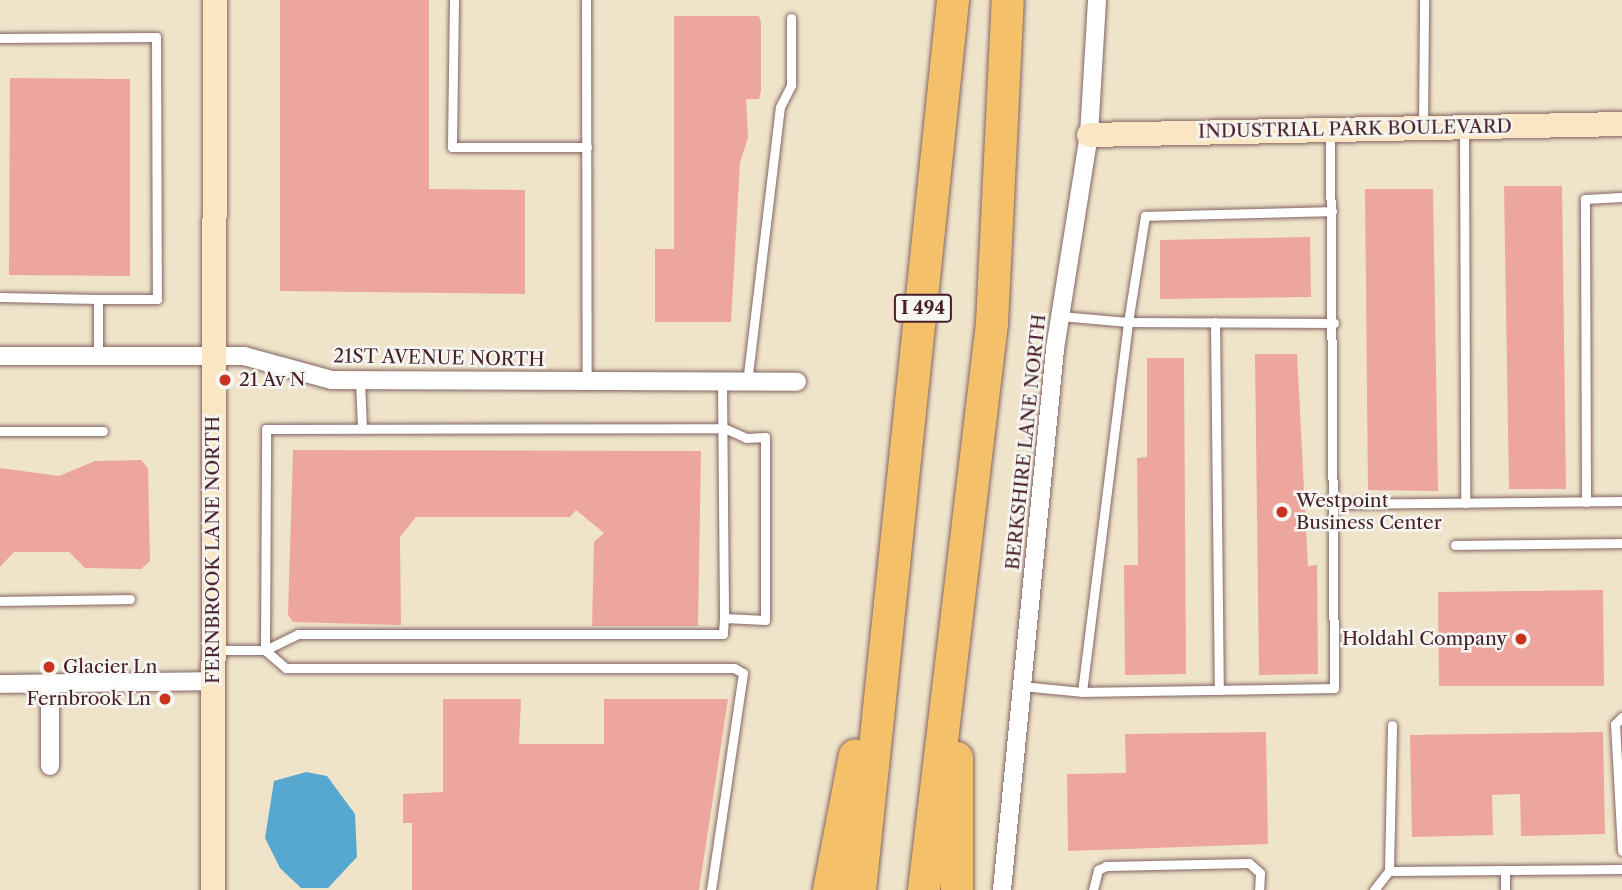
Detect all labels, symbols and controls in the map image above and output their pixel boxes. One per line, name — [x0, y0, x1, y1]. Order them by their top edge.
street label: INDUSTRIAL PARK BOULEVARD — [1197, 115, 1513, 143]
road number: I 494 — [893, 294, 953, 322]
street label: BERKSHIRE LANE NORTH — [1001, 313, 1051, 571]
street label: 21ST AVENUE NORTH — [333, 345, 545, 371]
place label: 21 Av N — [239, 369, 307, 391]
marker: 21 Av N — [217, 372, 233, 388]
street label: FERNBROOK LANE NORTH — [202, 416, 224, 684]
place label: Westpoint Business Center — [1296, 490, 1442, 534]
marker: Westpoint Business Center — [1274, 504, 1290, 520]
place label: Holdahl Company — [1342, 628, 1507, 650]
marker: Holdahl Company — [1513, 631, 1529, 647]
place label: Glacier Ln — [63, 656, 158, 678]
marker: Glacier Ln — [41, 659, 57, 675]
place label: Fernbrook Ln — [26, 688, 151, 710]
marker: Fernbrook Ln — [157, 691, 173, 707]

